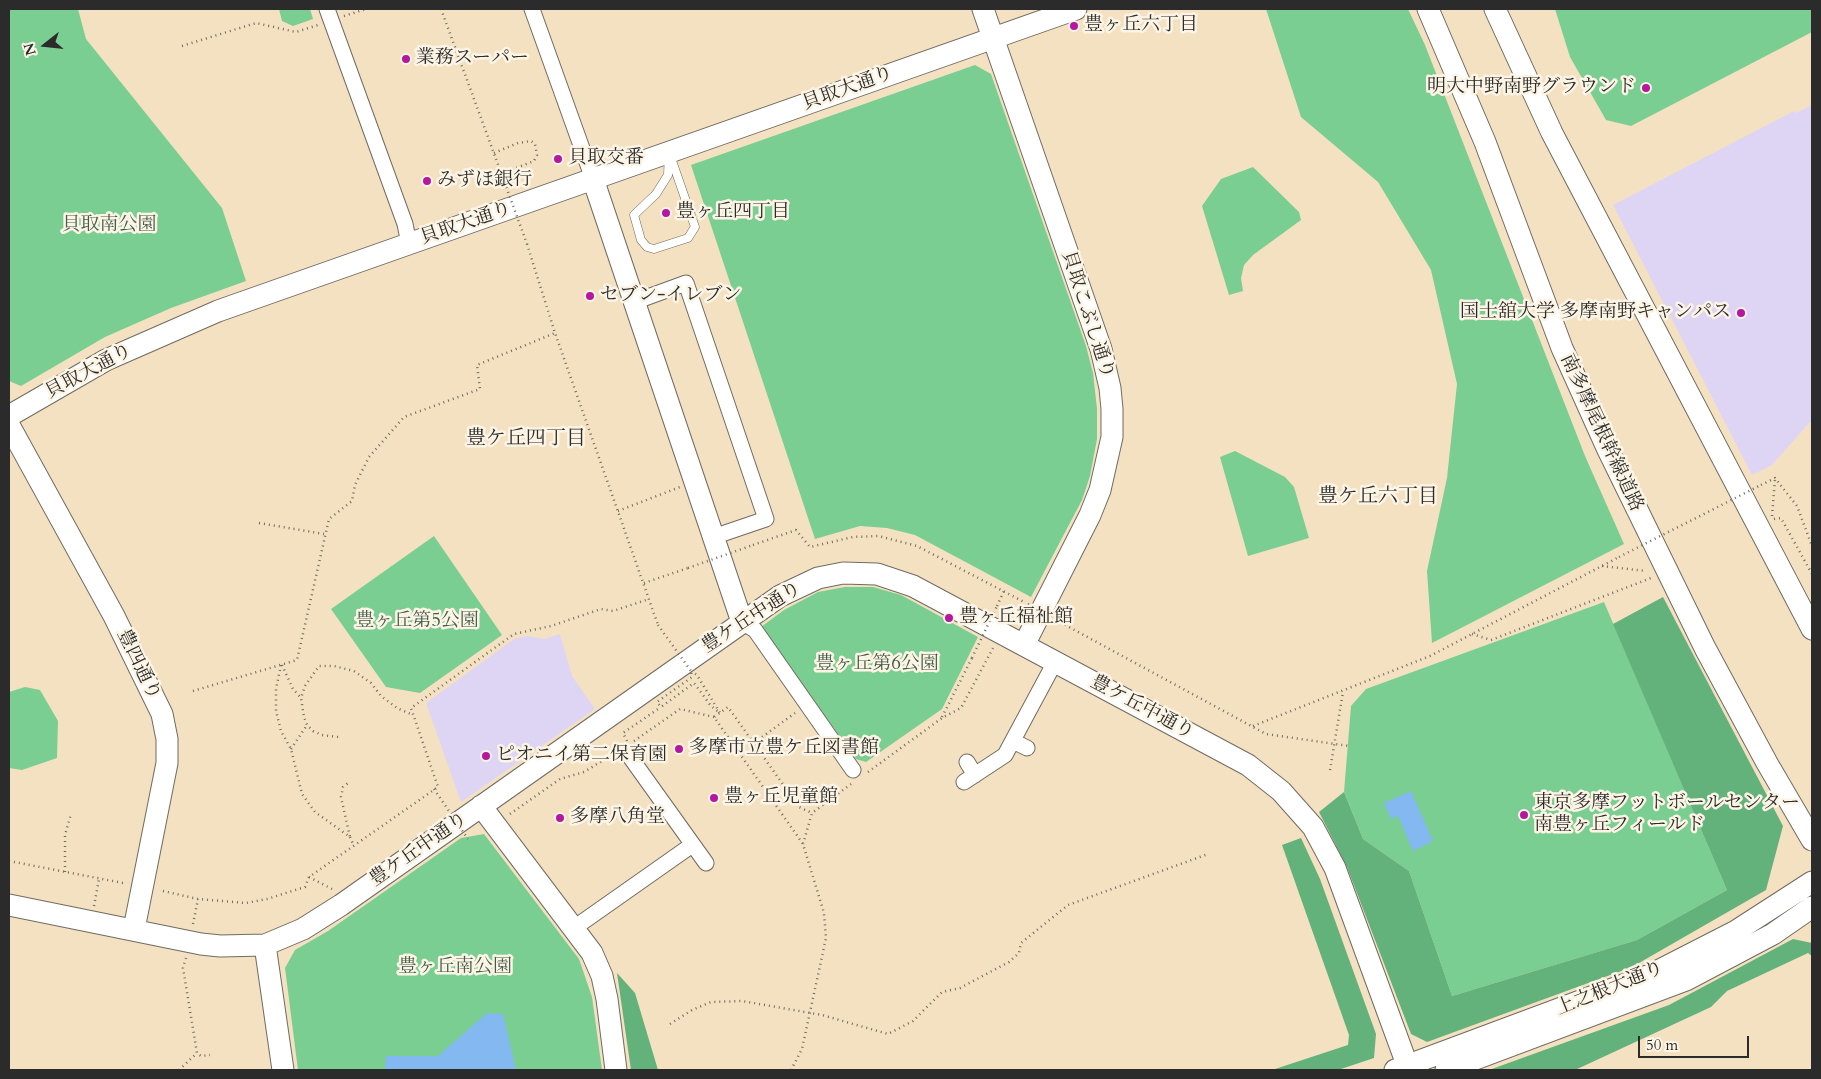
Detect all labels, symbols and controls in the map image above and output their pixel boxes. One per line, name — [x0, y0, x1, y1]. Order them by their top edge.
place label: 豊ヶ丘六丁目 — [1084, 15, 1198, 37]
north arrow — [20, 20, 70, 70]
marker: 豊ヶ丘六丁目 — [1068, 20, 1080, 32]
text: N — [19, 41, 41, 58]
place label: 業務スーパー — [416, 48, 529, 70]
marker: 業務スーパー — [400, 53, 412, 65]
street label: 貝取大通り — [799, 62, 897, 116]
place label: 明大中野南野グラウンド — [1427, 77, 1636, 99]
marker: 明大中野南野グラウンド — [1640, 82, 1652, 94]
place label: 貝取交番 — [568, 148, 644, 170]
marker: 貝取交番 — [552, 153, 564, 165]
place label: みずほ銀行 — [437, 170, 532, 192]
marker: みずほ銀行 — [421, 175, 433, 187]
street label: 貝取大通り — [417, 198, 515, 250]
place label: 豊ヶ丘四丁目 — [676, 202, 790, 224]
marker: 豊ヶ丘四丁目 — [660, 207, 672, 219]
park label: 貝取南公園 — [62, 215, 156, 237]
street label: 貝取こぶし通り — [1056, 248, 1118, 382]
place label: セブン-イレブン — [600, 285, 741, 307]
marker: セブン-イレブン — [584, 290, 596, 302]
place label: 国士舘大学 多摩南野キャンパス — [1460, 302, 1731, 324]
marker: 国士舘大学 多摩南野キャンパス — [1735, 307, 1747, 319]
street label: 貝取大通り — [42, 340, 136, 404]
street label: 南多摩尾根幹線道路 — [1555, 351, 1647, 515]
district label: 豊ケ丘四丁目 — [466, 427, 586, 451]
district label: 豊ケ丘六丁目 — [1318, 485, 1438, 509]
street label: 豊ケ丘中通り — [698, 577, 806, 659]
place label: 豊ヶ丘福祉館 — [959, 607, 1073, 629]
park label: 豊ヶ丘第5公園 — [355, 611, 479, 633]
marker: 豊ヶ丘福祉館 — [943, 612, 955, 624]
street label: 豊四通り — [111, 626, 165, 704]
park label: 豊ヶ丘第6公園 — [815, 654, 939, 676]
street label: 豊ケ丘中通り — [1086, 671, 1198, 745]
place label: 多摩市立豊ケ丘図書館 — [689, 738, 879, 760]
marker: 多摩市立豊ケ丘図書館 — [673, 743, 685, 755]
place label: ピオニイ第二保育園 — [496, 745, 667, 767]
marker: ピオニイ第二保育園 — [480, 750, 492, 762]
place label: 豊ヶ丘児童館 — [724, 787, 838, 809]
marker: 豊ヶ丘児童館 — [708, 792, 720, 804]
place label: 東京多摩フットボールセンター 南豊ヶ丘フィールド — [1534, 793, 1800, 837]
place label: 多摩八角堂 — [570, 807, 665, 829]
street label: 豊ケ丘中通り — [366, 808, 472, 892]
marker: 東京多摩フットボールセンター 南豊ヶ丘フィールド — [1518, 809, 1530, 821]
marker: 多摩八角堂 — [554, 812, 566, 824]
park label: 豊ヶ丘南公園 — [398, 957, 512, 979]
street label: 上之根大通り — [1553, 957, 1667, 1021]
scale bar — [1641, 1026, 1752, 1058]
text: 50 m — [1646, 1035, 1678, 1055]

